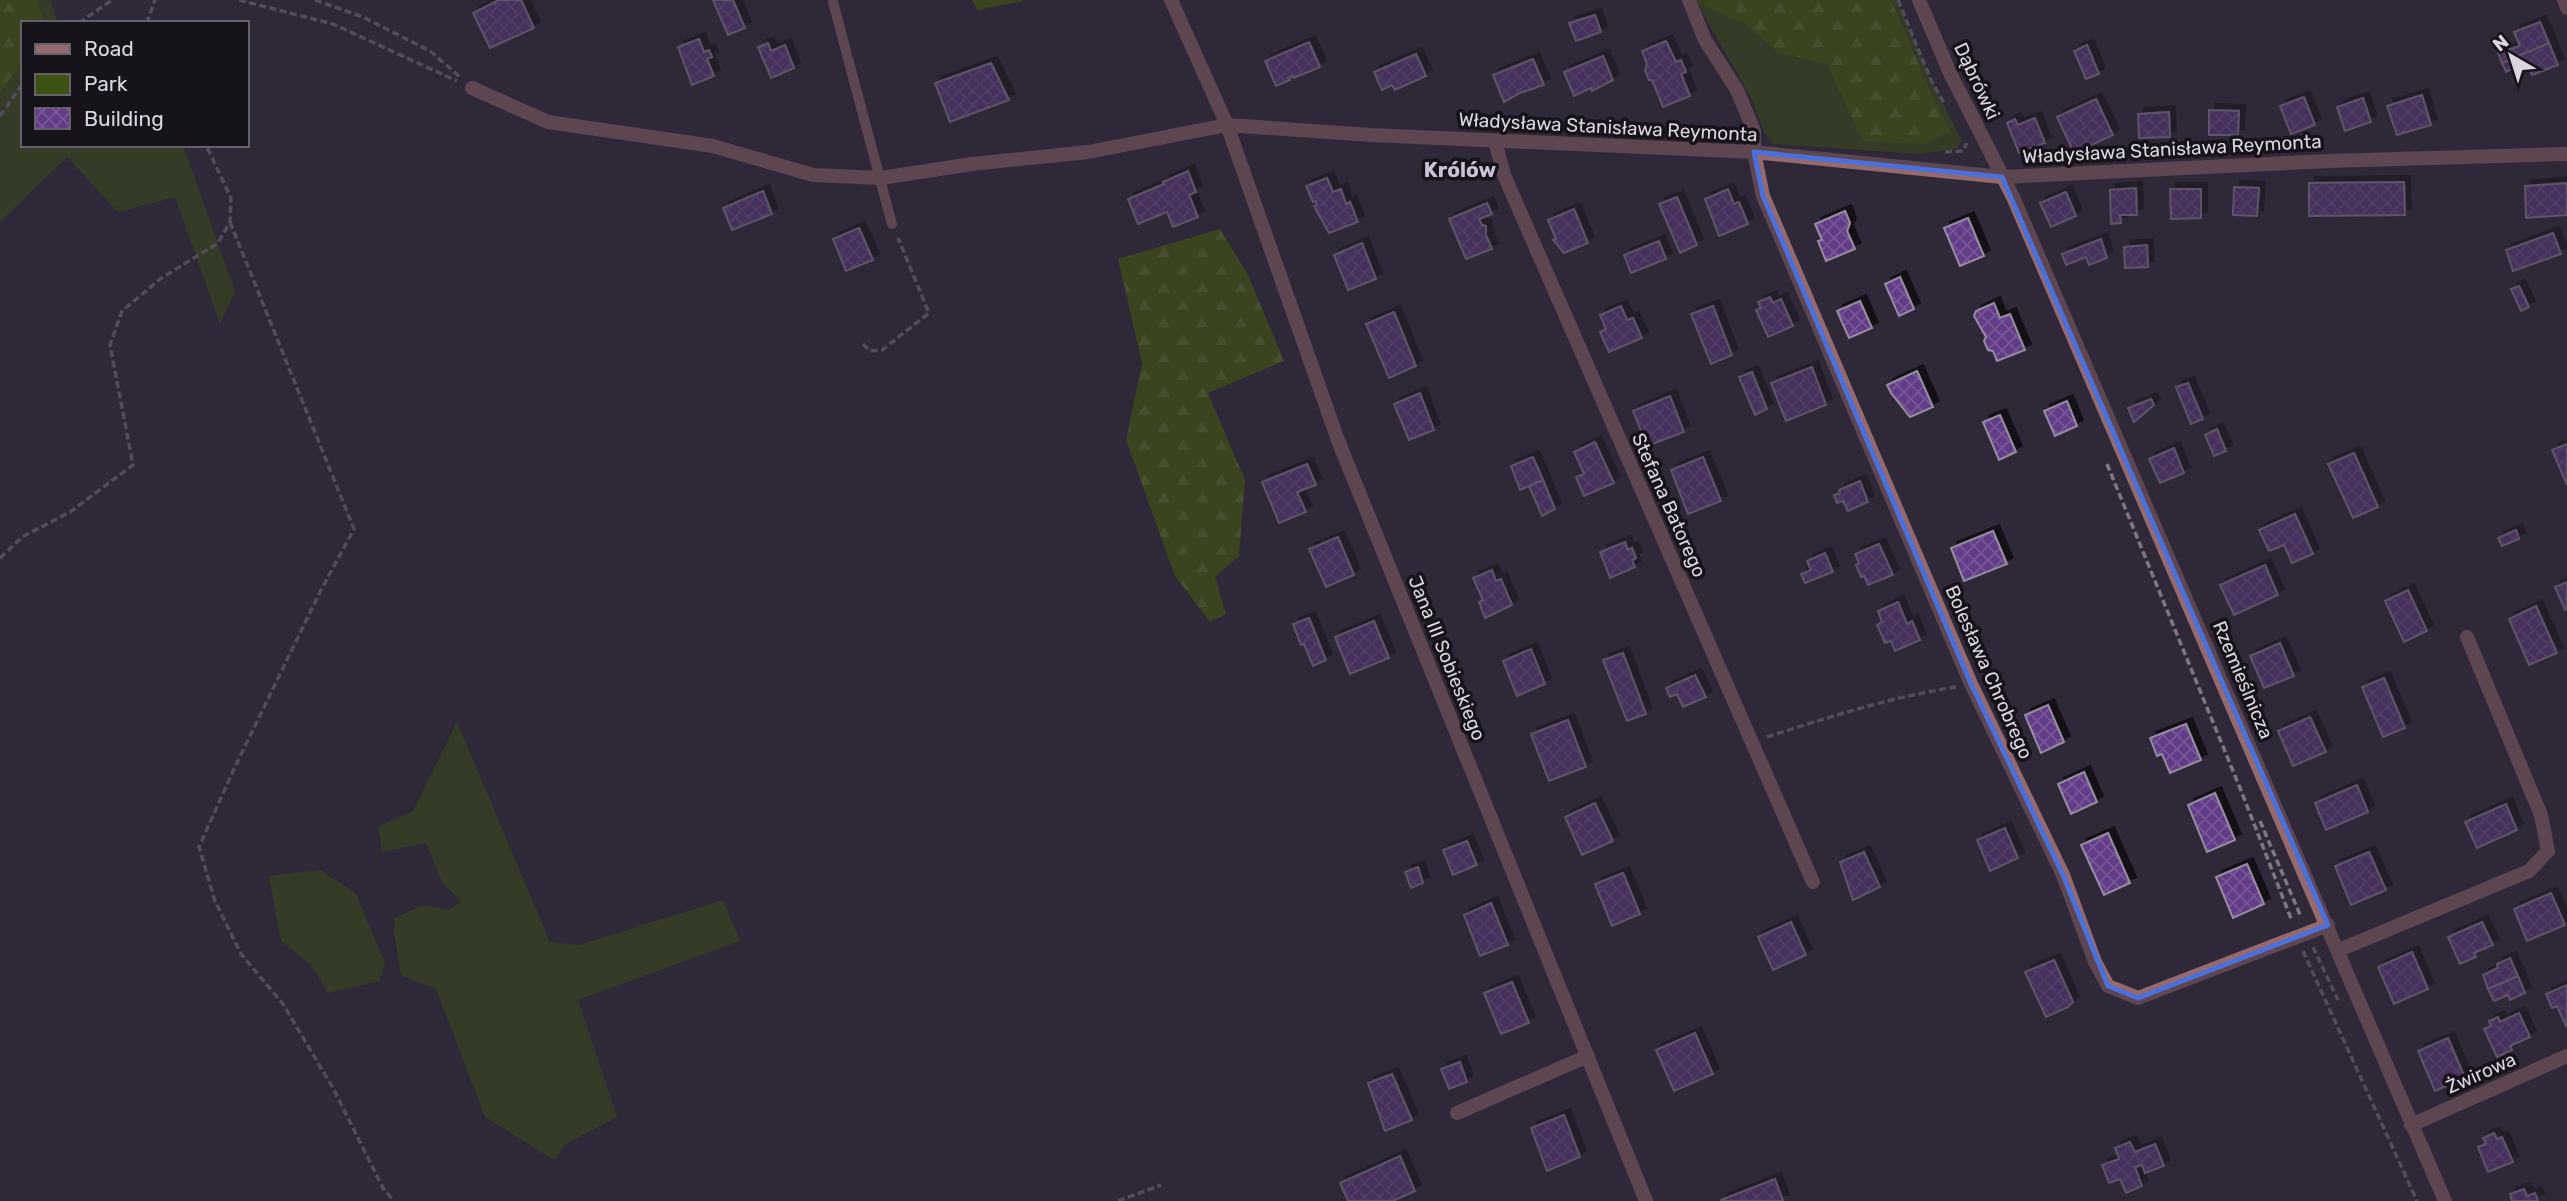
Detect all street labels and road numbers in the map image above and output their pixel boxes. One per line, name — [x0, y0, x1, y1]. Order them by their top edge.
street label: Dąbrówki — [1949, 39, 2005, 123]
street label: Władysława Stanisława Reymonta — [1458, 108, 1758, 146]
street label: Władysława Stanisława Reymonta — [2022, 130, 2322, 168]
street label: Stefana Batorego — [1627, 429, 1711, 581]
street label: Jana III Sobieskiego — [1403, 572, 1491, 744]
street label: Bolesława Chrobrego — [1940, 582, 2038, 762]
street label: Rzemieślnicza — [2208, 618, 2278, 742]
street label: Żwirowa — [2443, 1047, 2519, 1099]

